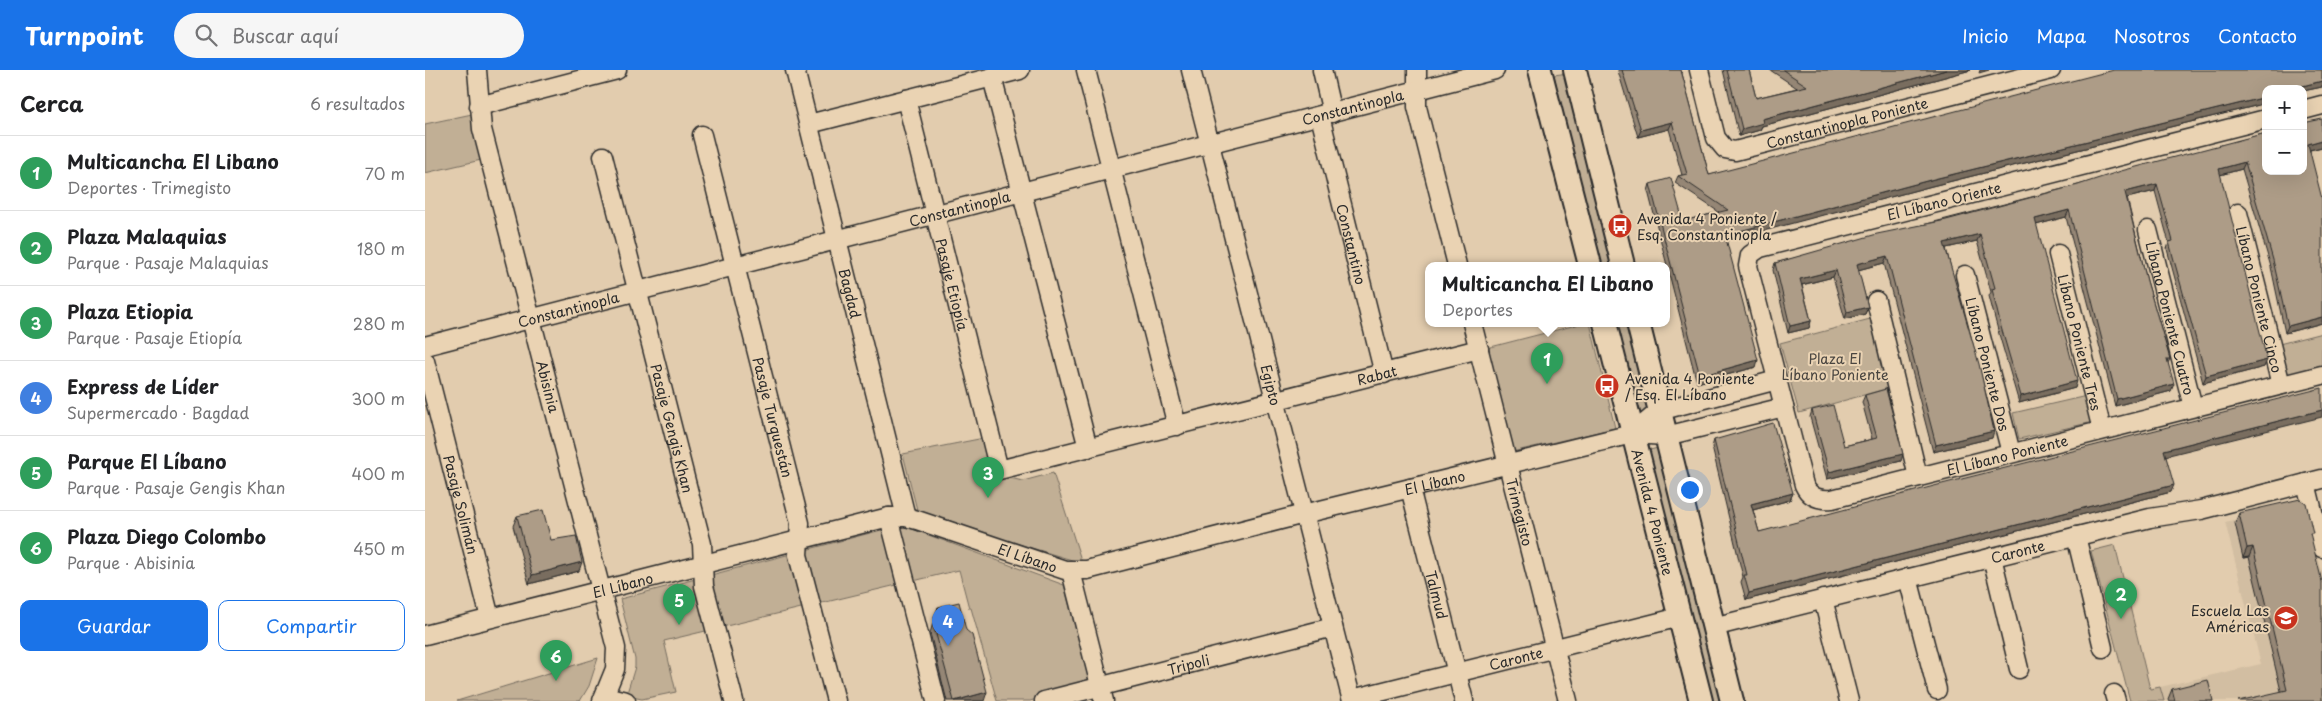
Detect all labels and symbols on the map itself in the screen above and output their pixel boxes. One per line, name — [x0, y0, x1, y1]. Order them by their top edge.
street label: Constantinopla — [1300, 84, 1406, 130]
street label: Constantinopla Poniente — [1764, 91, 1930, 153]
street label: El Líbano Oriente — [1885, 177, 2004, 225]
street label: Constantinopla — [907, 185, 1013, 231]
street label: Constantino — [1332, 202, 1372, 287]
place label: Avenida 4 Poniente / Esq. Constantinopla — [1637, 208, 1777, 245]
bus stop icon: Avenida 4 Poniente / Esq. Constantinopla — [1607, 213, 1633, 239]
street label: Líbano Poniente Cinco — [2231, 224, 2288, 375]
street label: Pasaje Etiopía — [931, 236, 974, 333]
street label: Líbano Poniente Cuatro — [2141, 239, 2200, 397]
street label: Bagdad — [834, 266, 867, 321]
street label: Líbano Poniente Tres — [2053, 272, 2107, 413]
street label: Constantinopla — [515, 286, 621, 332]
street label: Líbano Poniente Dos — [1961, 295, 2015, 433]
pin: 1 — [1531, 343, 1563, 384]
park label: Plaza El Líbano Poniente — [1781, 348, 1889, 385]
street label: Pasaje Turquestán — [748, 355, 799, 480]
street label: Abisinia — [532, 358, 565, 415]
street label: Rabat — [1354, 360, 1399, 390]
street label: Pasaje Gengis Khan — [646, 361, 699, 495]
street label: Egipto — [1256, 362, 1287, 408]
place label: Avenida 4 Poniente / Esq. El Líbano — [1625, 368, 1755, 405]
bus stop icon: Avenida 4 Poniente / Esq. El Líbano — [1594, 373, 1620, 399]
street label: El Líbano Poniente — [1944, 429, 2070, 480]
street label: Avenida 4 Poniente — [1627, 447, 1679, 578]
street label: Pasaje Solimán — [439, 453, 484, 556]
pin: 3 — [972, 457, 1004, 498]
street label: El Líbano — [1402, 465, 1467, 500]
street label: Trimegisto — [1501, 476, 1539, 548]
your location — [1677, 477, 1703, 503]
street label: Caronte — [1989, 534, 2047, 568]
street label: El Líbano — [995, 538, 1060, 577]
street label: El Líbano — [590, 567, 655, 602]
street label: Talmud — [1421, 568, 1453, 621]
pin: 2 — [2105, 578, 2137, 619]
pin: 5 — [663, 584, 695, 625]
place label: Escuela Las Américas — [2191, 600, 2269, 637]
pin: 4 — [932, 605, 964, 646]
school or university icon: Escuela Las Américas — [2273, 605, 2299, 631]
pin: 6 — [540, 640, 572, 681]
street label: Caronte — [1487, 641, 1545, 675]
street label: Tripoli — [1165, 649, 1212, 679]

